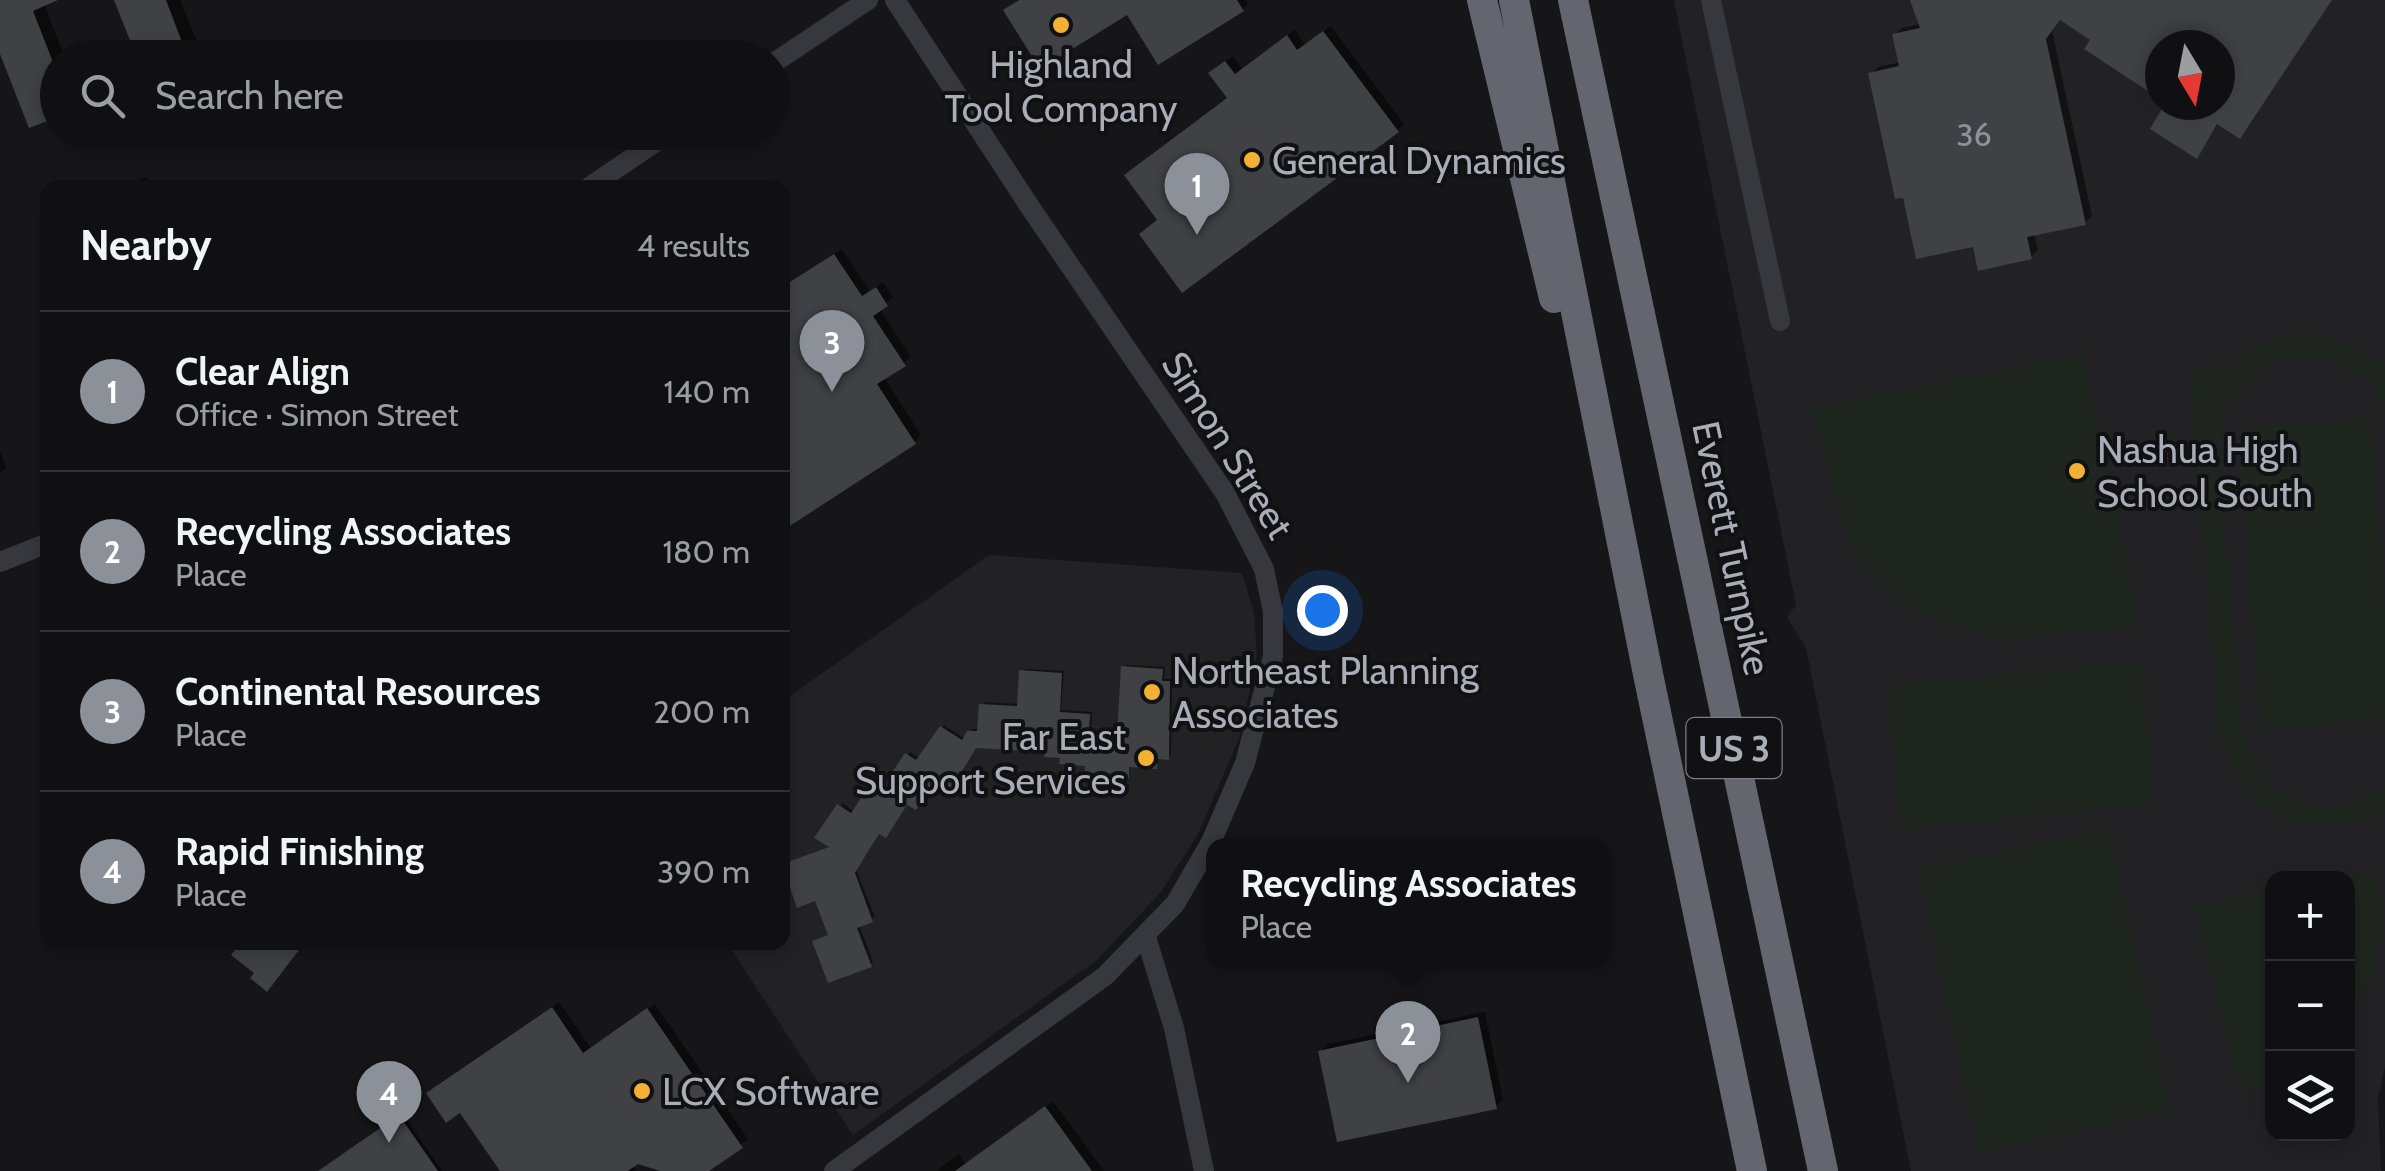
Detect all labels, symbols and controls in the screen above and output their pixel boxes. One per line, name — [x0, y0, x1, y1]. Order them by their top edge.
marker: Highland Tool Company — [1050, 14, 1072, 36]
north arrow — [2145, 30, 2235, 120]
search box — [40, 40, 790, 150]
place label: Highland Tool Company — [945, 41, 1177, 132]
icon: search — [75, 68, 130, 123]
text: Search here — [155, 72, 344, 119]
house number: 36 — [1956, 115, 1992, 154]
place label: General Dynamics — [1272, 137, 1566, 184]
marker: General Dynamics — [1241, 149, 1263, 171]
pin: 1 — [1164, 152, 1230, 235]
text: Nearby — [80, 219, 212, 271]
text: 4 results — [637, 226, 750, 265]
pin: 3 — [800, 310, 864, 392]
street label: Simon Street — [1152, 343, 1304, 547]
text: Clear Align — [175, 348, 350, 395]
text: 1 — [107, 372, 118, 411]
text: 140 m — [663, 372, 750, 411]
text: Office · Simon Street — [175, 395, 458, 434]
street label: Everett Turnpike — [1682, 417, 1782, 679]
place label: Nashua High School South — [2097, 426, 2313, 517]
marker: Nashua High School South — [2066, 460, 2088, 482]
text: Recycling Associates — [175, 508, 511, 555]
text: 2 — [104, 532, 121, 571]
text: 180 m — [663, 532, 750, 571]
text: Place — [175, 555, 247, 594]
your location — [1297, 585, 1348, 636]
place label: Northeast Planning Associates — [1172, 647, 1480, 738]
text: Continental Resources — [175, 668, 541, 715]
marker: Northeast Planning Associates — [1141, 681, 1163, 703]
text: 3 — [104, 692, 121, 731]
text: 200 m — [653, 692, 750, 731]
place label: Far East Support Services — [855, 713, 1126, 804]
text: Place — [175, 715, 247, 754]
road number: US 3 — [1686, 718, 1782, 778]
marker: Far East Support Services — [1135, 747, 1157, 769]
text: Rapid Finishing — [175, 828, 424, 875]
popup — [1206, 838, 1611, 968]
text: 4 — [103, 852, 122, 891]
text: 390 m — [657, 852, 750, 891]
text: Recycling Associates — [1240, 860, 1577, 907]
map controls — [2265, 871, 2355, 1141]
button: + — [2265, 871, 2355, 961]
text: Place — [175, 875, 247, 914]
text: Place — [1240, 907, 1312, 946]
button: − — [2265, 961, 2355, 1051]
pin: 2 — [1376, 1000, 1440, 1083]
button: layers — [2265, 1051, 2355, 1141]
pin: 4 — [356, 1060, 422, 1143]
place label: LCX Software — [662, 1068, 880, 1115]
marker: LCX Software — [631, 1080, 653, 1102]

